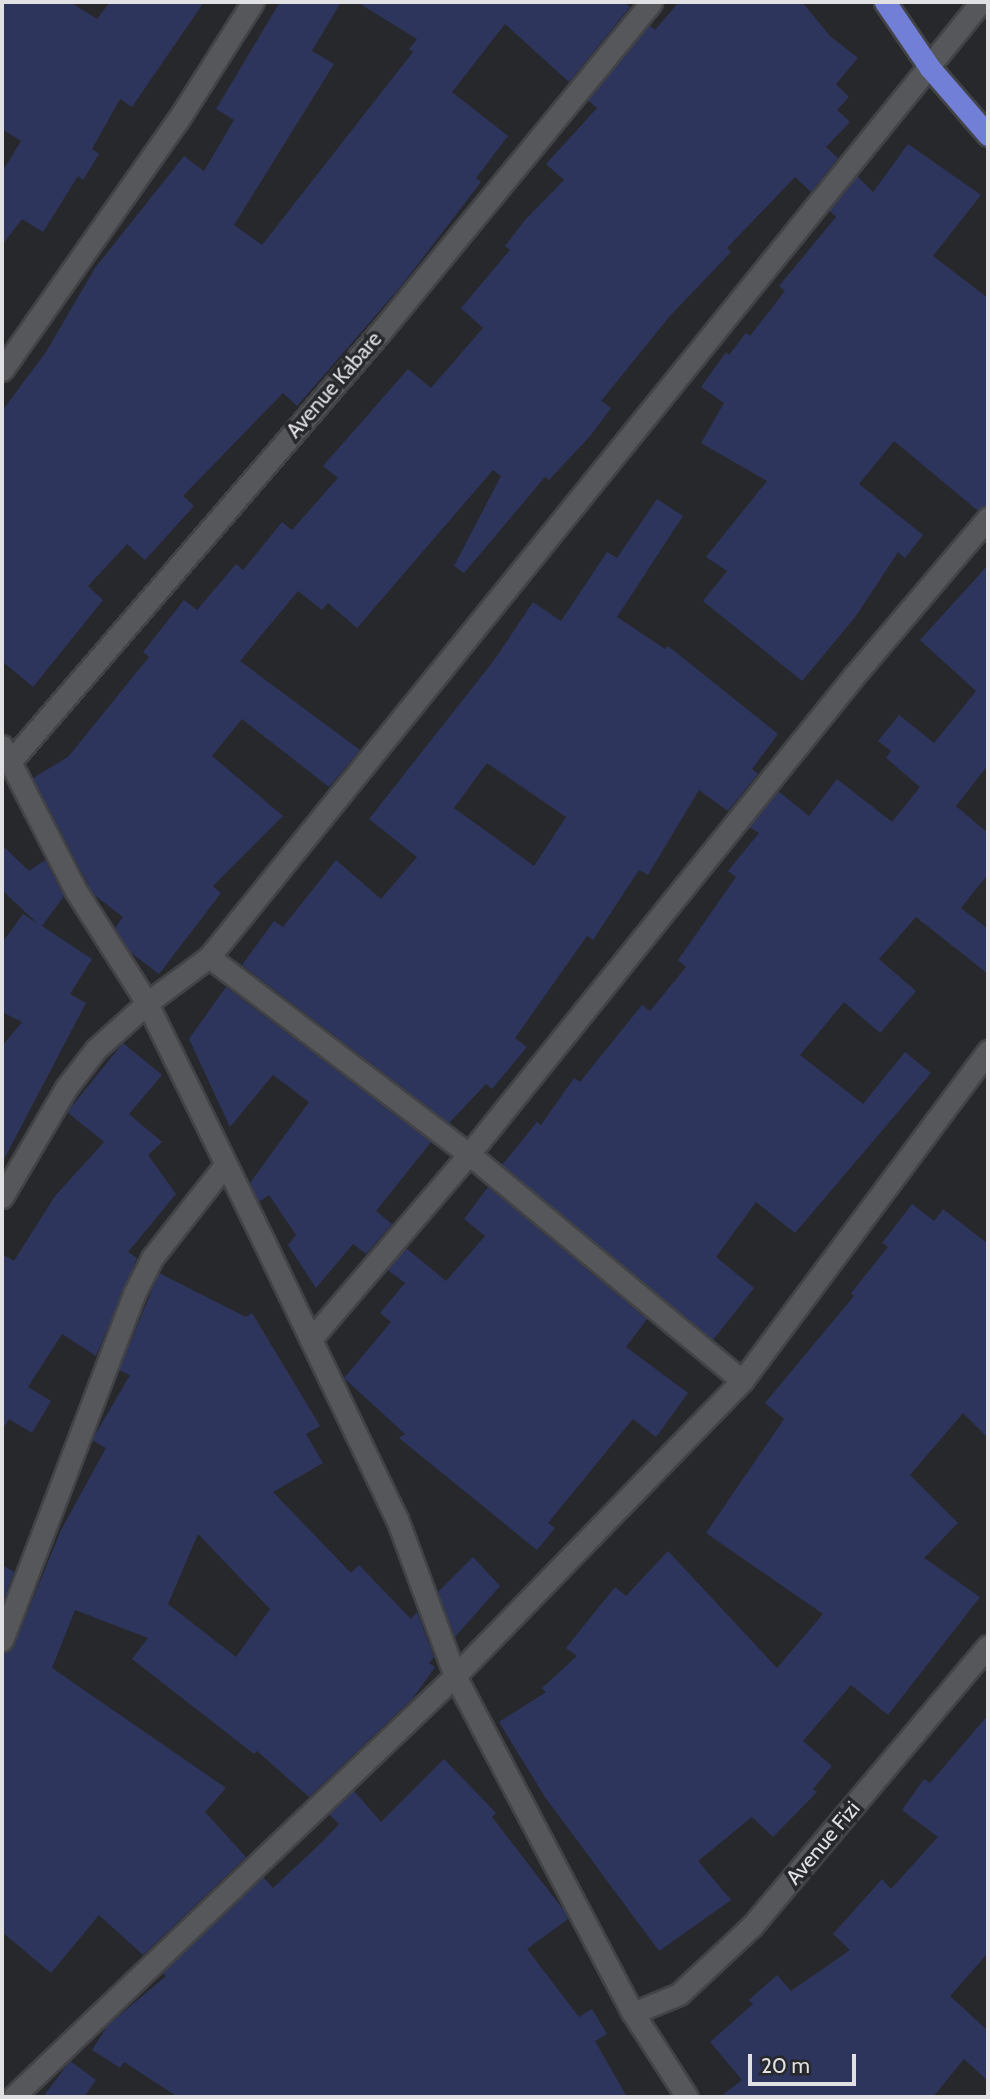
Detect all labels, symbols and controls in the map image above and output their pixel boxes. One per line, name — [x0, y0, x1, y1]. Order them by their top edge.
street label: Avenue Kabare — [281, 327, 387, 443]
street label: Avenue Fizi — [781, 1796, 865, 1890]
scale bar — [752, 2039, 860, 2084]
text: 20 m — [761, 2053, 810, 2078]

